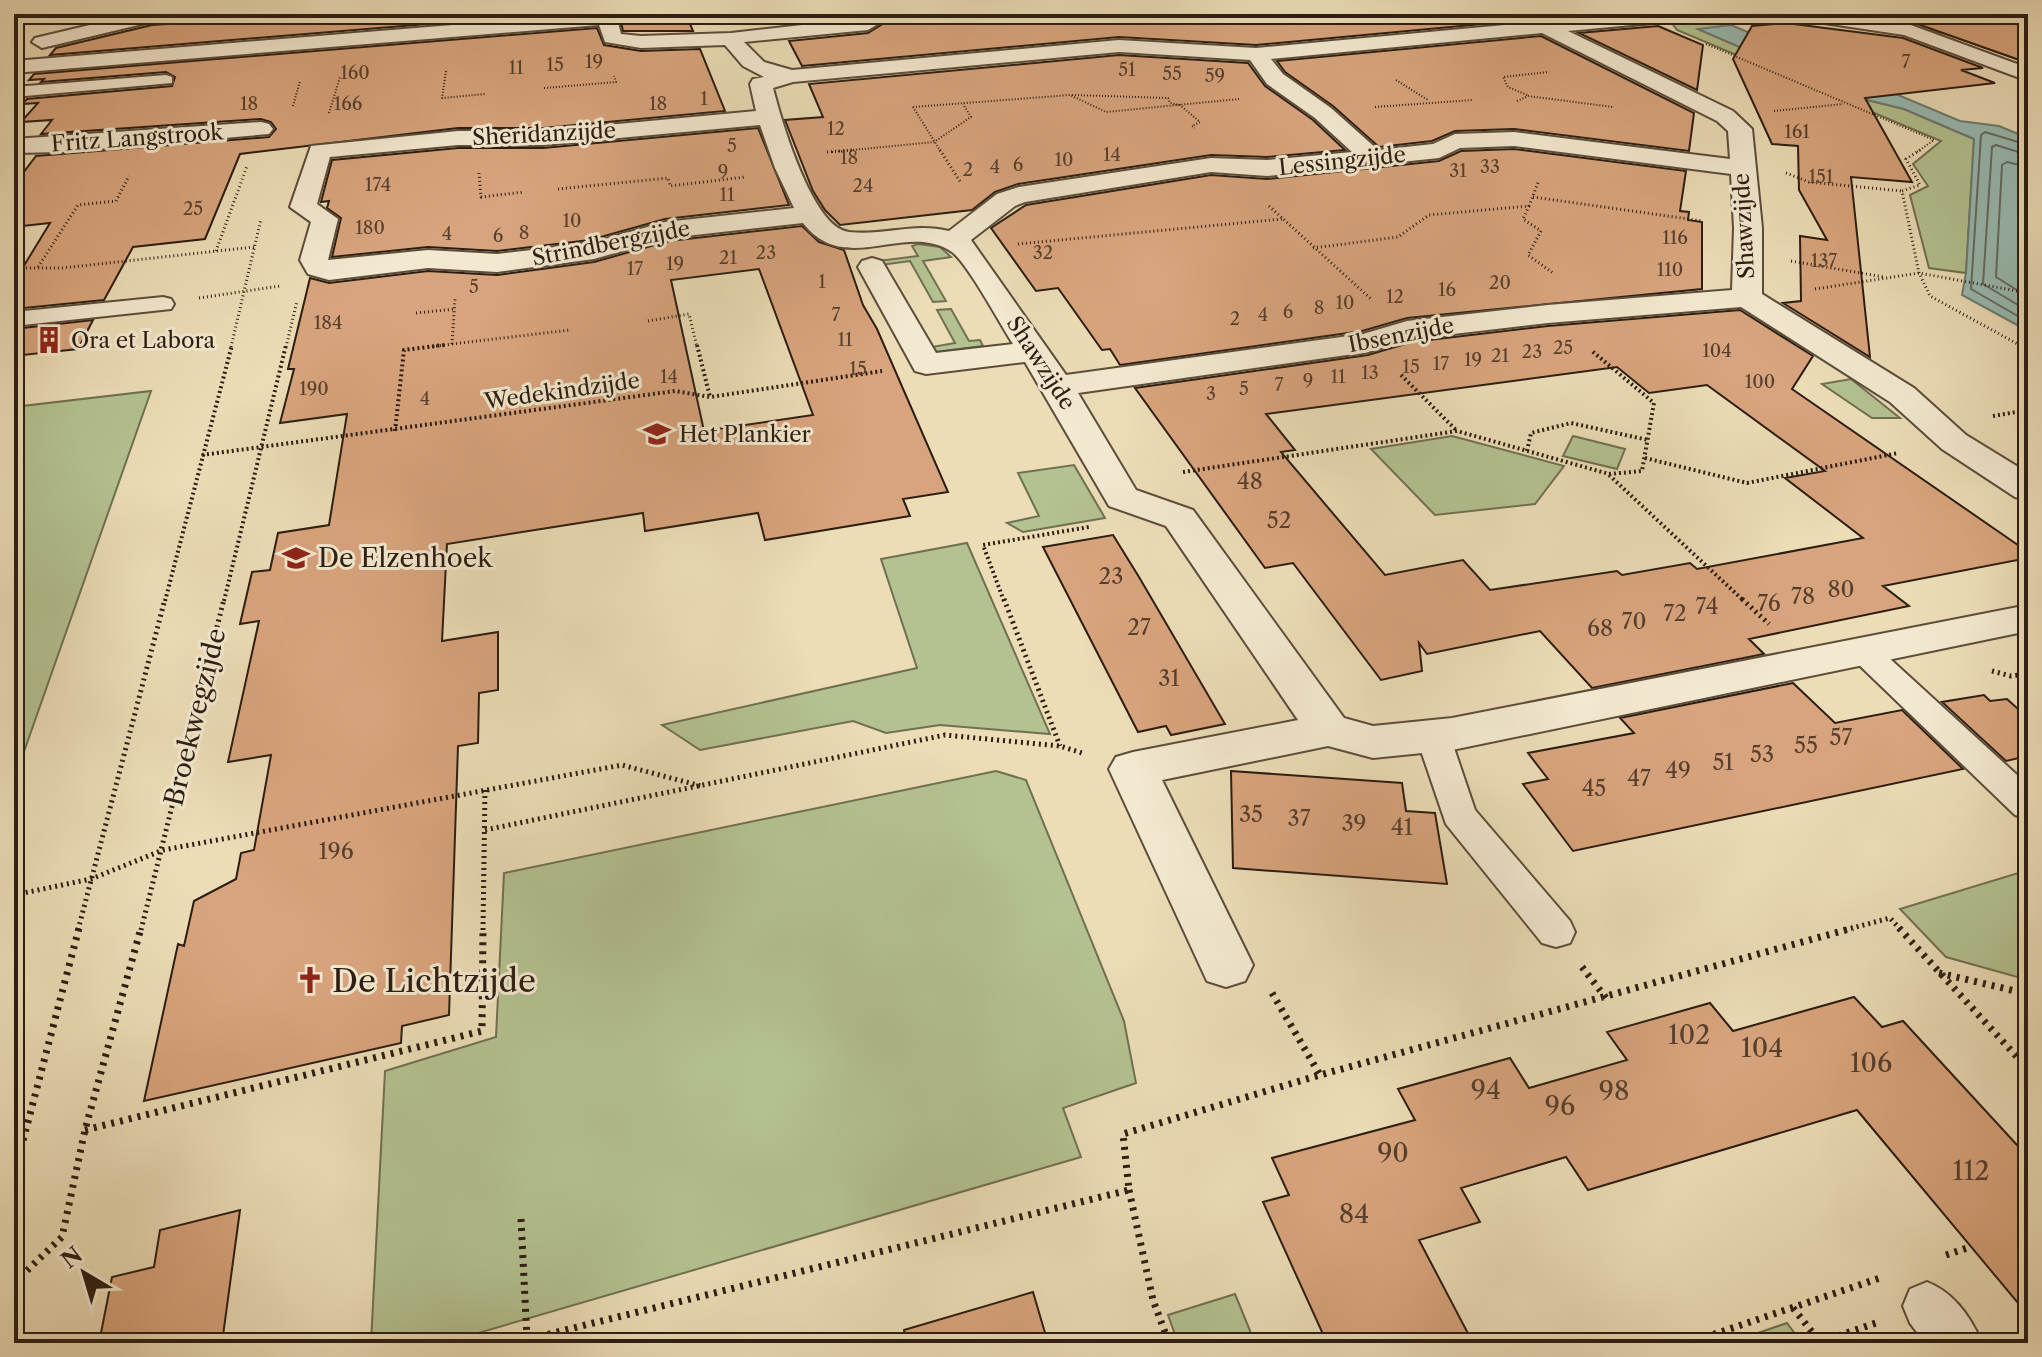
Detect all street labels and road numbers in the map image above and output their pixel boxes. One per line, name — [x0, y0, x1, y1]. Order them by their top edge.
street label: Sheridanzijde — [471, 117, 617, 151]
street label: Fritz Langstrook — [50, 118, 225, 157]
street label: Lessingzijde — [1277, 141, 1407, 181]
street label: Shawzijde — [1728, 172, 1760, 280]
street label: Strindbergzijde — [530, 214, 692, 272]
street label: Shawzijde — [1001, 311, 1081, 415]
street label: Ibsenzijde — [1346, 312, 1456, 358]
street label: Wedekindzijde — [481, 367, 642, 415]
street label: Broekwegzijde — [157, 625, 233, 809]

